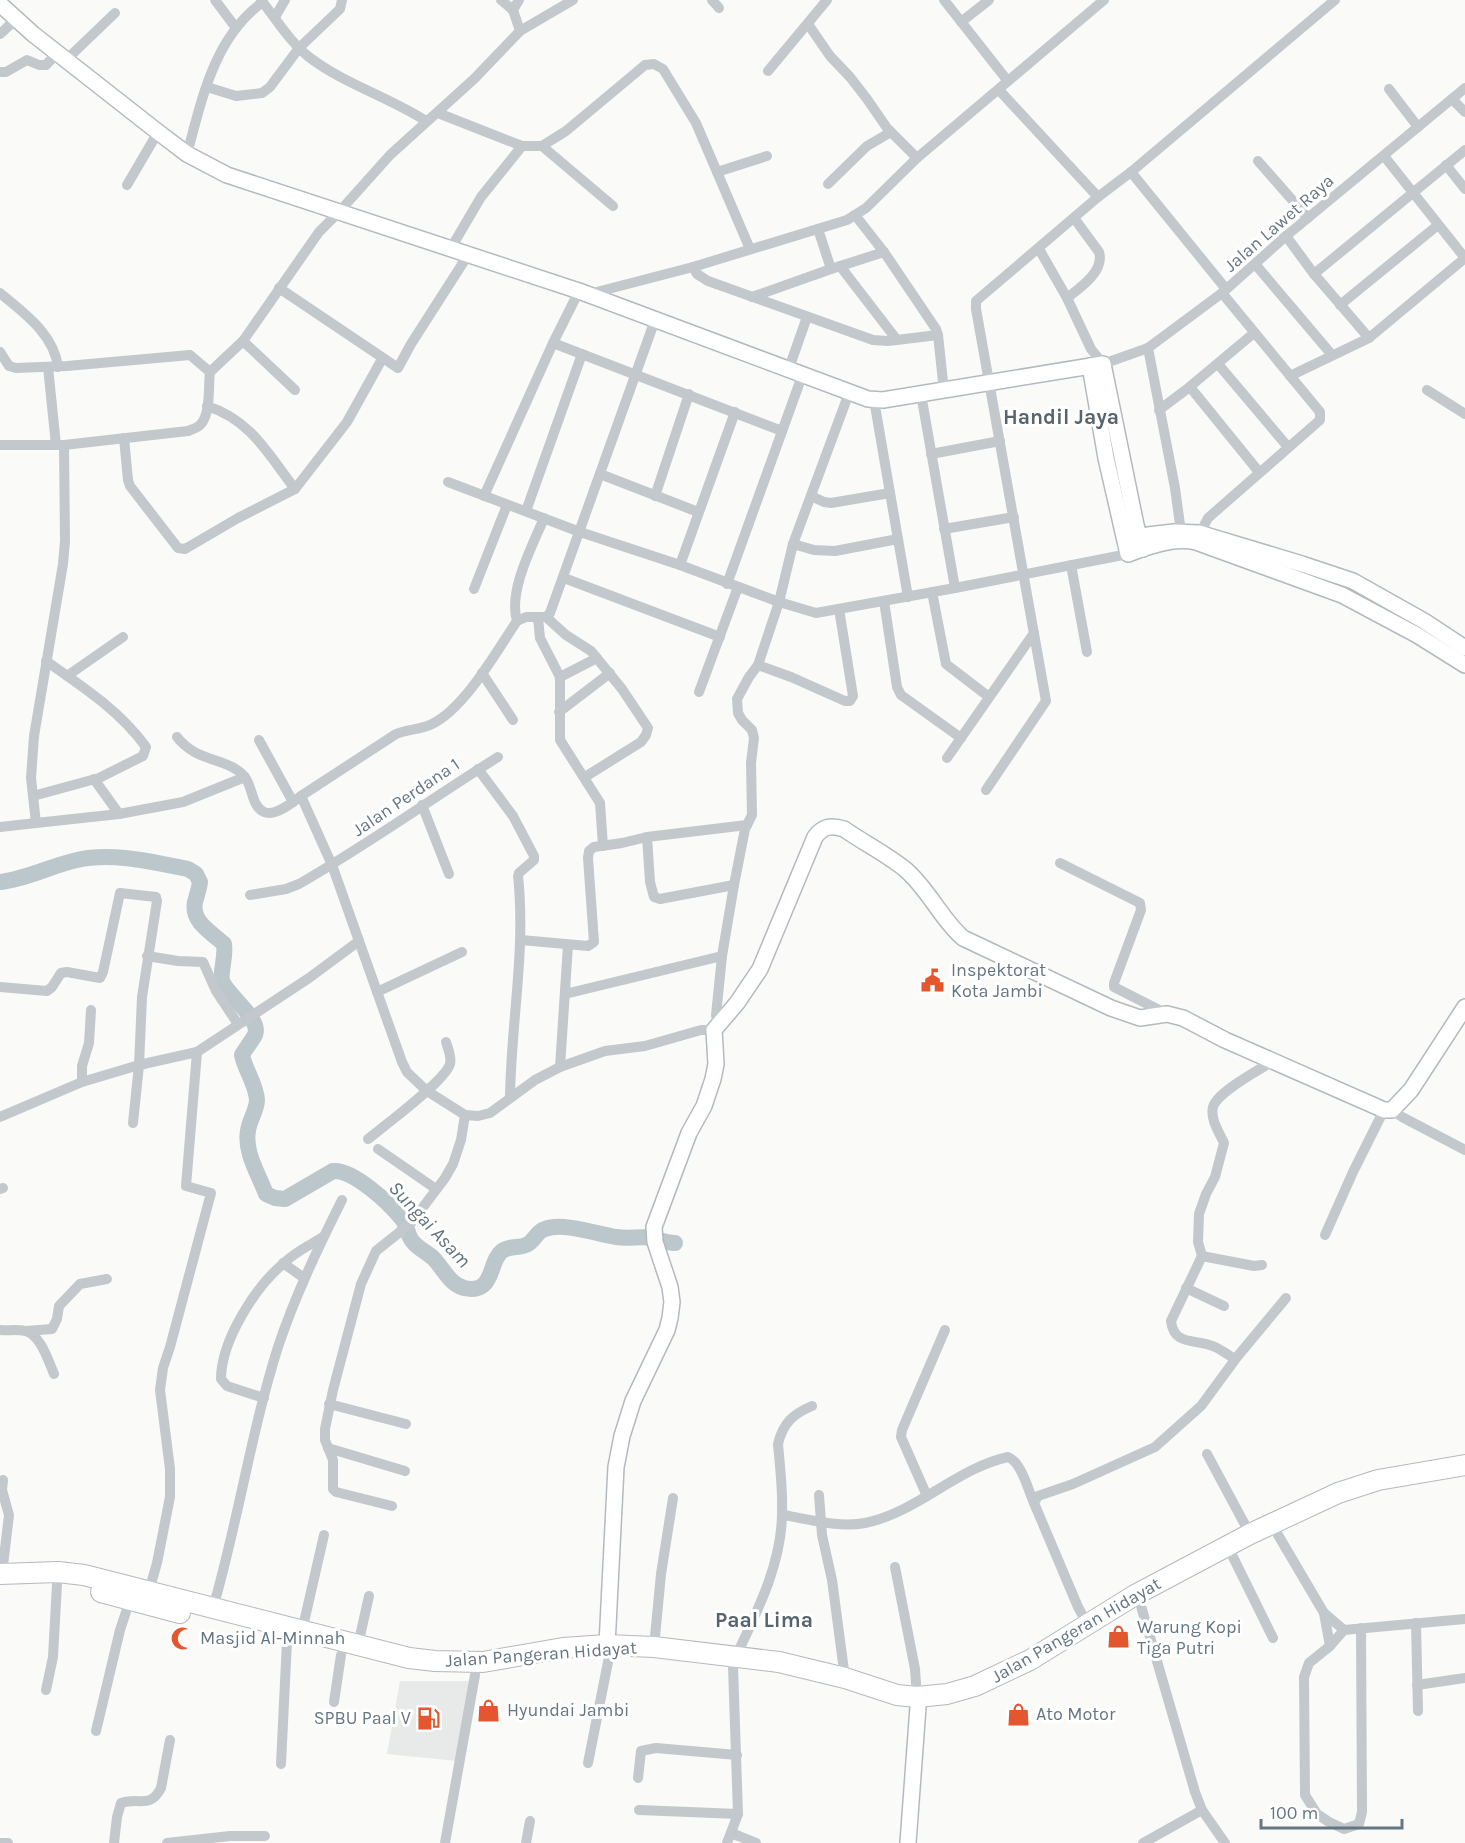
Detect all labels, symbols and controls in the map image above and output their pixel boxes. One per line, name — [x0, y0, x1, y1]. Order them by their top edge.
street label: Jalan Lawet Raya — [1220, 169, 1338, 277]
district label: Handil Jaya — [1003, 405, 1119, 429]
street label: Jalan Perdana 1 — [348, 753, 464, 841]
place label: Inspektorat Kota Jambi — [951, 959, 1046, 1002]
public building icon: Inspektorat Kota Jambi — [920, 967, 946, 993]
water label: Sungai Asam — [384, 1177, 475, 1272]
street label: Jalan Pangeran Hidayat — [987, 1572, 1165, 1688]
district label: Paal Lima — [715, 1608, 813, 1632]
place label: Warung Kopi Tiga Putri — [1137, 1616, 1242, 1659]
shop icon: Warung Kopi Tiga Putri — [1106, 1624, 1132, 1650]
mosque icon: Masjid Al-Minnah — [169, 1625, 195, 1651]
place label: Masjid Al-Minnah — [200, 1627, 345, 1649]
street label: Jalan Pangeran Hidayat — [444, 1636, 638, 1672]
shop icon: Hyundai Jambi — [476, 1697, 502, 1723]
place label: Hyundai Jambi — [507, 1699, 629, 1721]
shop icon: Ato Motor — [1005, 1701, 1031, 1727]
place label: Ato Motor — [1036, 1703, 1116, 1725]
fuel station icon: SPBU Paal V — [416, 1705, 442, 1731]
place label: SPBU Paal V — [314, 1707, 411, 1729]
scale bar — [1261, 1792, 1402, 1830]
text: 100 m — [1270, 1802, 1318, 1824]

